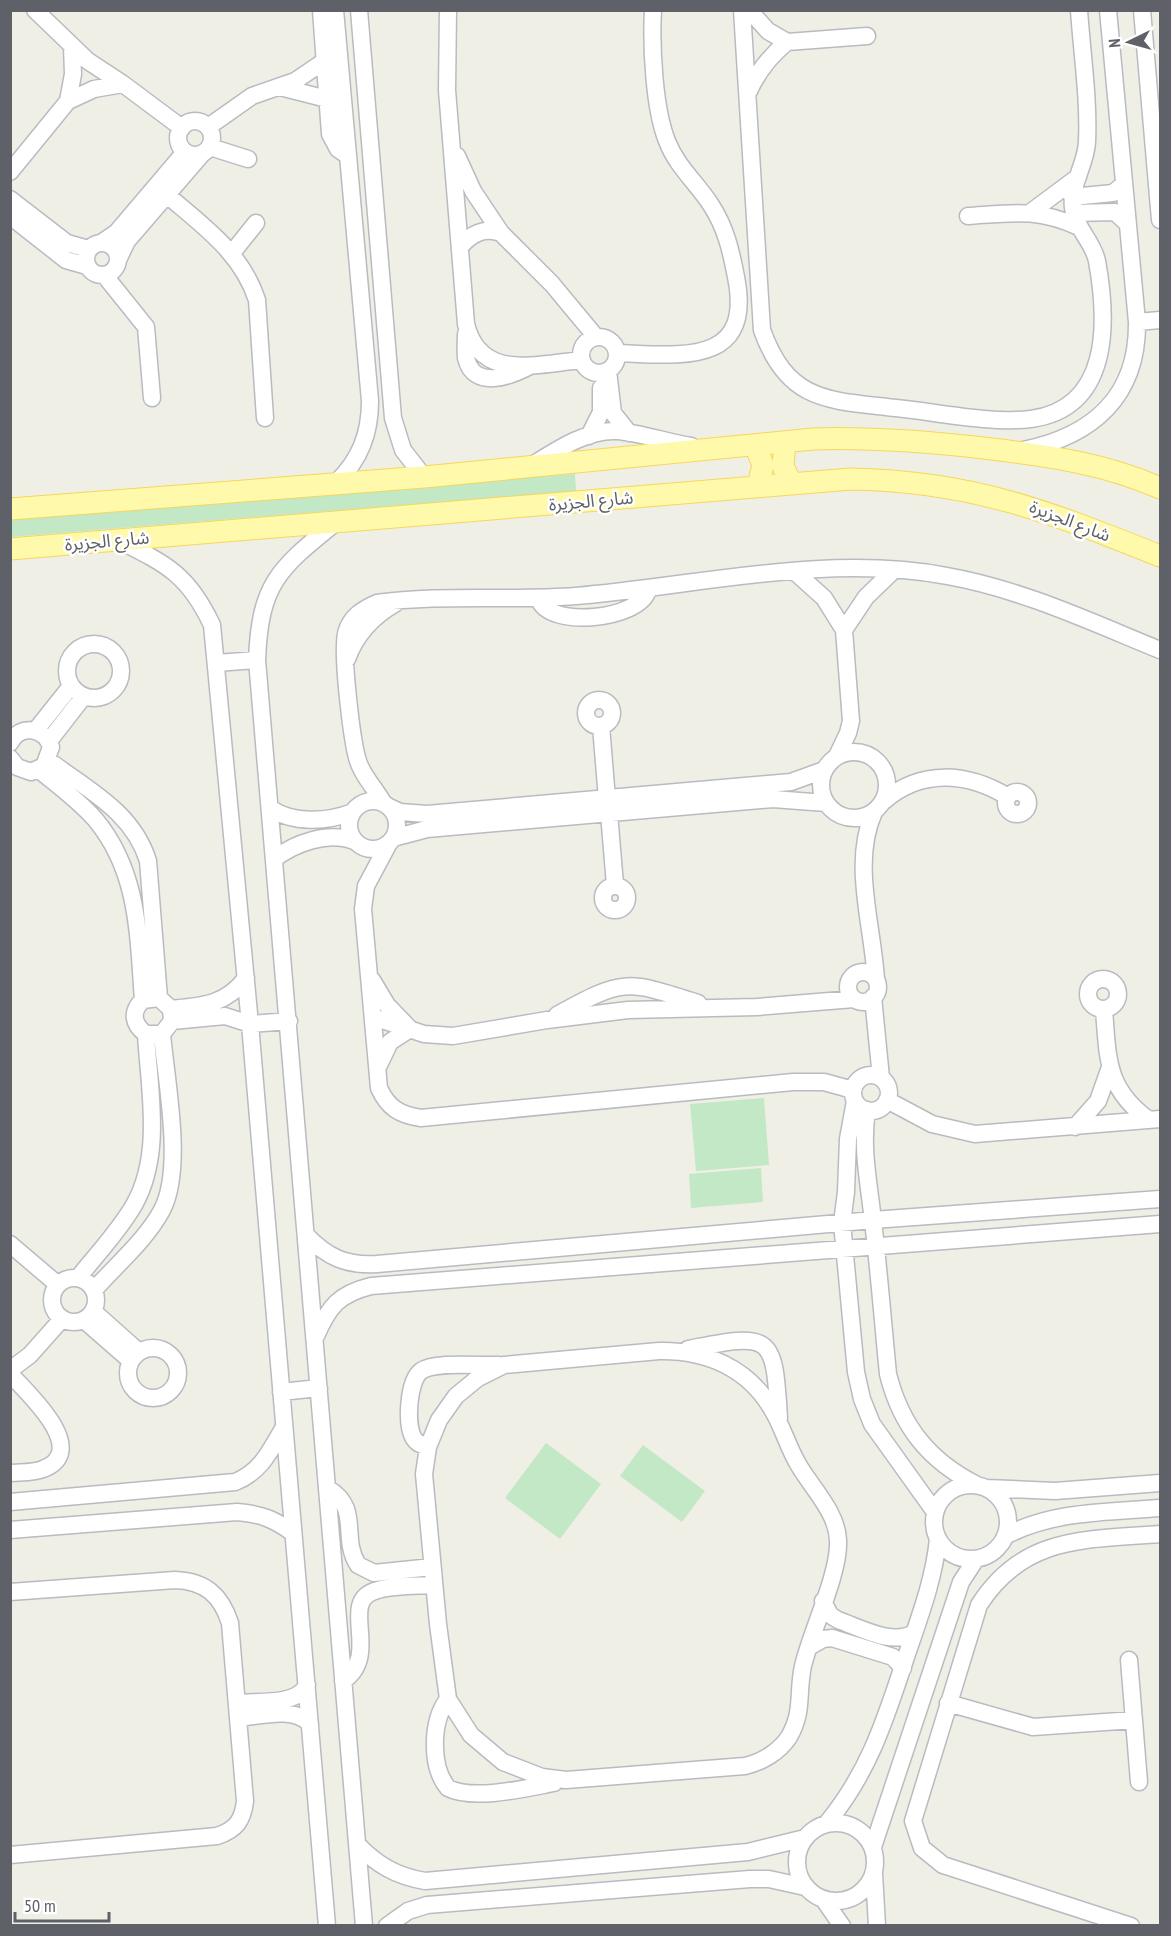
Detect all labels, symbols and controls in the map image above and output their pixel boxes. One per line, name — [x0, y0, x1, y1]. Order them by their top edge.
north arrow — [1099, 12, 1159, 72]
text: N — [1104, 38, 1124, 48]
street label: شارع الجزيرة — [548, 485, 635, 519]
street label: شارع الجزيرة — [1025, 495, 1114, 549]
street label: شارع الجزيرة — [64, 525, 151, 559]
scale bar — [15, 1885, 110, 1923]
text: 50 m — [24, 1894, 56, 1917]

